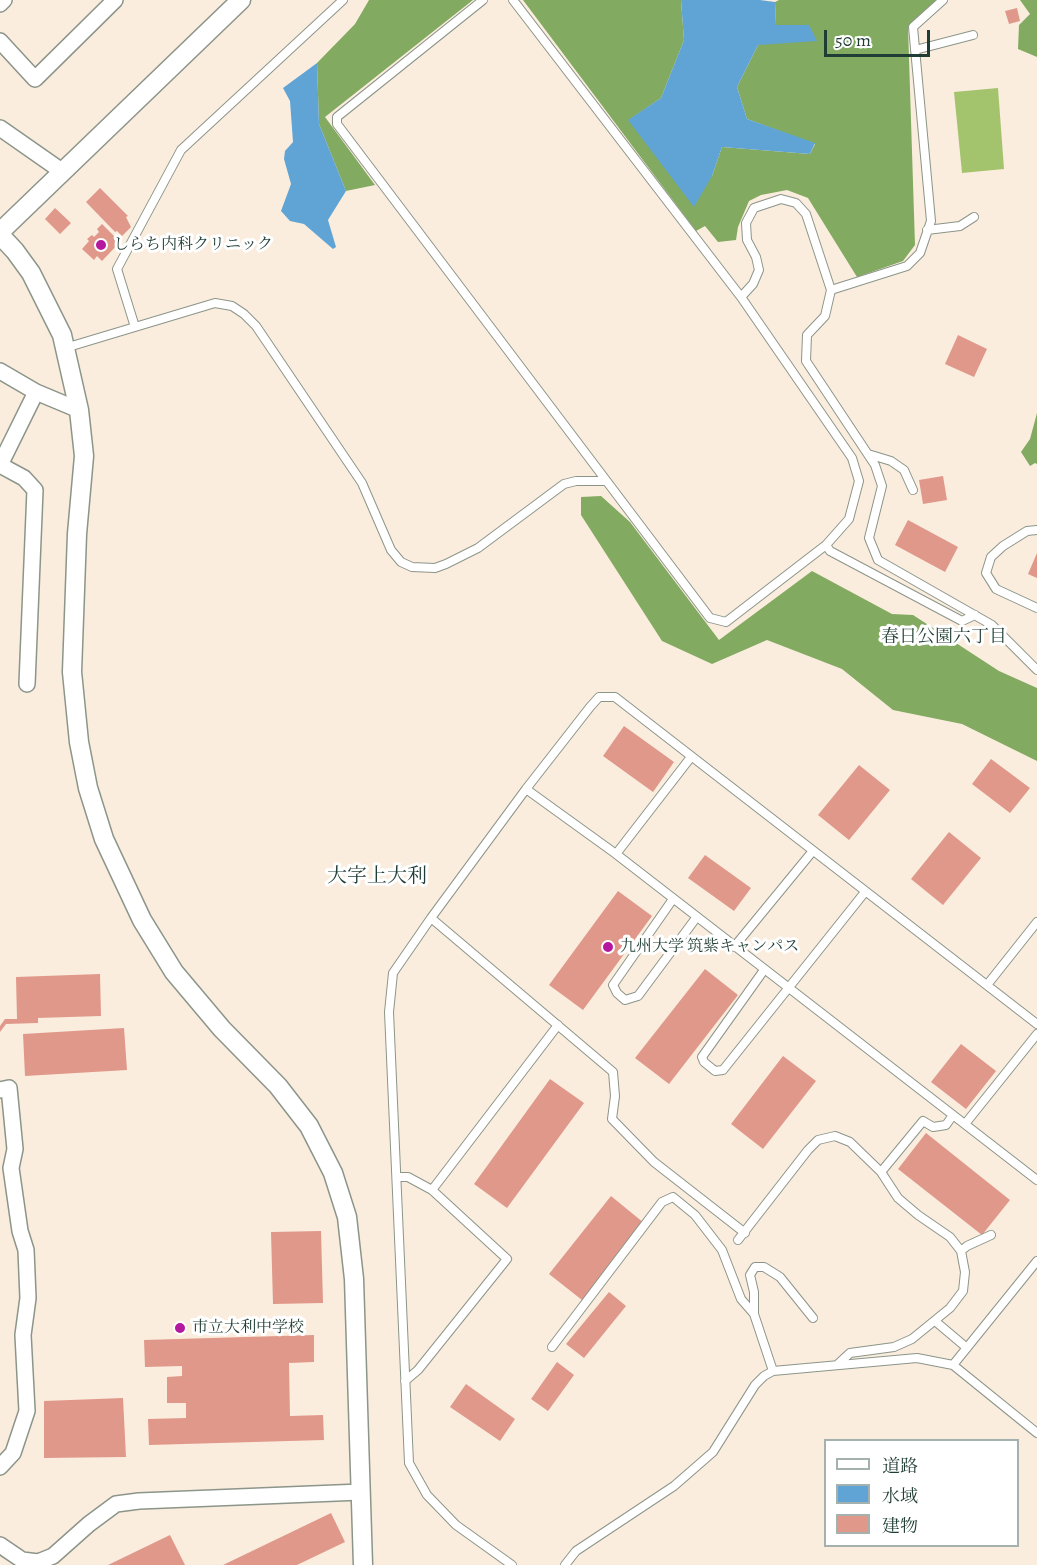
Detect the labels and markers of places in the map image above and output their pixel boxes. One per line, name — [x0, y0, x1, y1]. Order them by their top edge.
place label: しらち内科クリニック — [113, 235, 273, 255]
marker: しらち内科クリニック — [94, 238, 108, 252]
place label: 九州大学 筑紫キャンパス — [620, 937, 799, 957]
marker: 九州大学 筑紫キャンパス — [601, 940, 615, 954]
place label: 市立大利中学校 — [192, 1318, 304, 1338]
marker: 市立大利中学校 — [173, 1321, 187, 1335]

